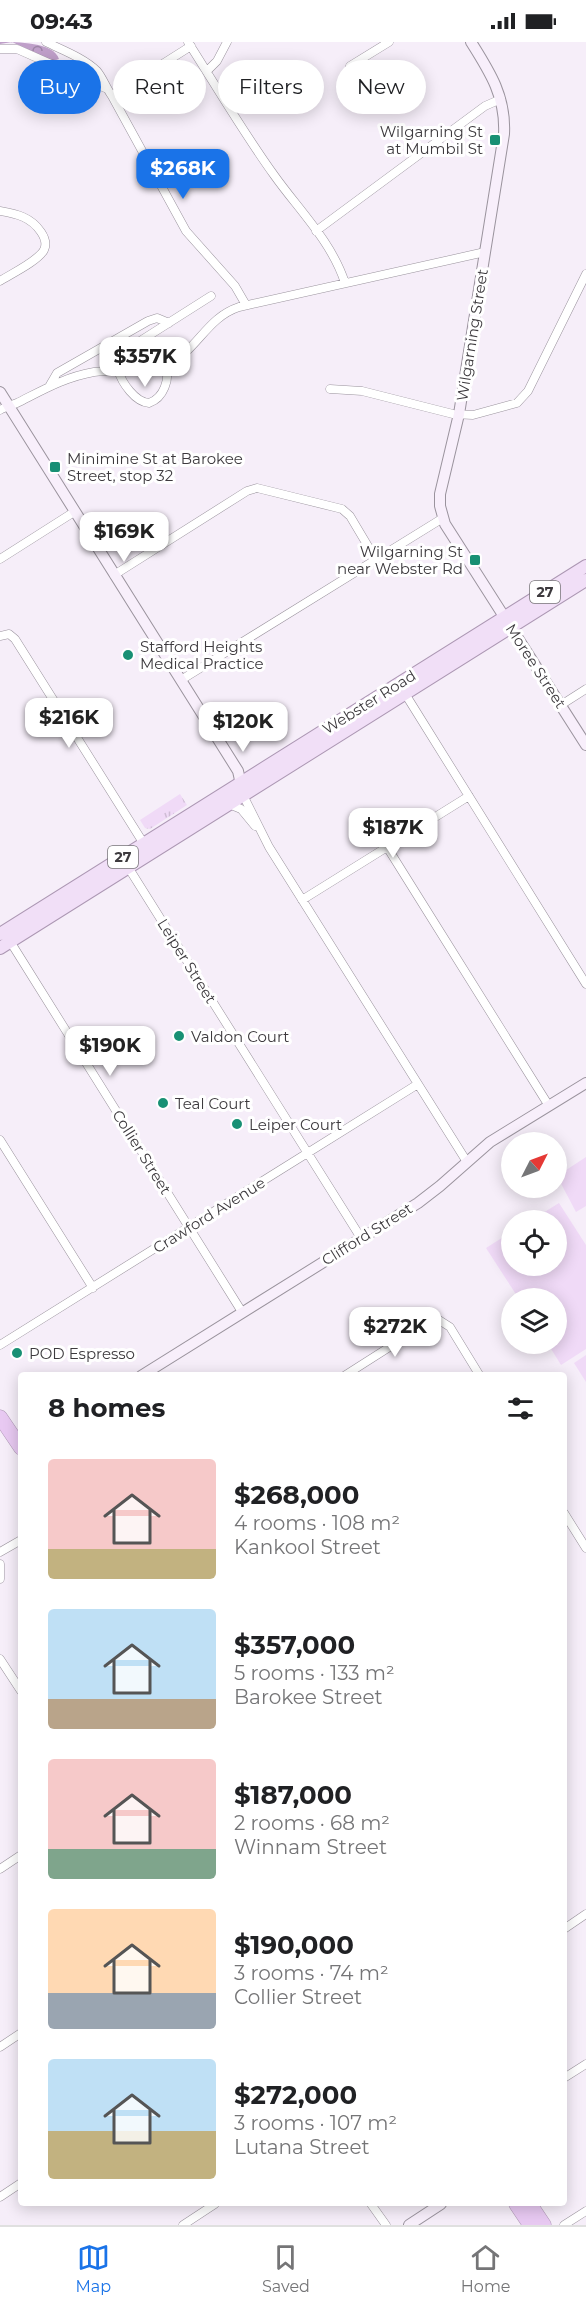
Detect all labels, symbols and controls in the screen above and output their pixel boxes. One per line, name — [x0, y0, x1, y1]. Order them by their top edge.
text: 09:43 — [30, 8, 93, 35]
chip: Buy — [18, 60, 101, 114]
chip: Rent — [113, 60, 206, 114]
chip: Filters — [218, 60, 324, 114]
chip: New — [336, 60, 426, 114]
place label: Wilgarning St at Mumbil St — [380, 122, 483, 158]
marker: Wilgarning St at Mumbil St — [488, 133, 502, 147]
pin: $268K — [141, 149, 225, 200]
text: $268K — [150, 156, 216, 180]
street label: Wilgarning Street — [452, 268, 492, 402]
pin: $357K — [103, 337, 187, 388]
text: $357K — [113, 344, 177, 368]
place label: Minimine St at Barokee Street, stop 32 — [67, 449, 243, 485]
marker: Minimine St at Barokee Street, stop 32 — [48, 460, 62, 474]
pin: $169K — [82, 512, 166, 563]
text: $169K — [94, 519, 154, 543]
place label: Wilgarning St near Webster Rd — [337, 542, 463, 578]
marker: Wilgarning St near Webster Rd — [468, 553, 482, 567]
road number: 27 — [530, 581, 560, 603]
street label: Moree Street — [502, 620, 570, 712]
place label: Stafford Heights Medical Practice — [140, 637, 264, 673]
marker: Stafford Heights Medical Practice — [121, 648, 135, 662]
street label: Webster Road — [319, 666, 419, 738]
pin: $216K — [27, 698, 111, 749]
pin: $120K — [201, 702, 285, 753]
text: $216K — [39, 705, 99, 729]
text: $120K — [213, 709, 273, 733]
pin: $187K — [351, 808, 435, 859]
text: $187K — [363, 815, 423, 839]
road number: 27 — [108, 846, 138, 868]
street label: Leiper Street — [153, 915, 221, 1007]
pin: $190K — [68, 1026, 152, 1077]
place label: Valdon Court — [191, 1027, 289, 1046]
marker: Valdon Court — [172, 1029, 186, 1043]
text: $190K — [79, 1033, 141, 1057]
place label: Teal Court — [175, 1094, 251, 1113]
marker: Teal Court — [156, 1096, 170, 1110]
street label: Collier Street — [108, 1106, 176, 1198]
place label: Leiper Court — [249, 1115, 342, 1134]
marker: Leiper Court — [230, 1117, 244, 1131]
north arrow — [501, 1132, 567, 1198]
map controls — [501, 1132, 567, 1354]
street label: Crawford Avenue — [149, 1173, 269, 1257]
street label: Clifford Street — [318, 1199, 416, 1269]
button: locate — [501, 1210, 567, 1276]
button: layers — [501, 1288, 567, 1354]
pin: $272K — [353, 1307, 437, 1358]
text: $272K — [363, 1314, 427, 1338]
place label: POD Espresso — [29, 1344, 135, 1363]
marker: POD Espresso — [10, 1346, 24, 1360]
text: 8 homes — [48, 1392, 165, 1424]
icon: filters — [504, 1392, 537, 1425]
text: $268,000 — [234, 1479, 359, 1511]
icon: home — [96, 1483, 168, 1555]
text: 4 rooms · 108 m² — [234, 1511, 400, 1535]
text: Kankool Street — [234, 1535, 381, 1559]
text: $357,000 — [234, 1629, 355, 1661]
icon: home — [96, 1633, 168, 1705]
text: 5 rooms · 133 m² — [234, 1661, 395, 1685]
text: Barokee Street — [234, 1685, 383, 1709]
text: $187,000 — [234, 1779, 352, 1811]
icon: home — [96, 1783, 168, 1855]
text: 2 rooms · 68 m² — [234, 1811, 390, 1835]
text: Winnam Street — [234, 1835, 387, 1859]
text: $190,000 — [234, 1929, 354, 1961]
icon: home — [96, 1933, 168, 2005]
text: 3 rooms · 74 m² — [234, 1961, 389, 1985]
text: Collier Street — [234, 1985, 362, 2009]
text: $272,000 — [234, 2079, 357, 2111]
icon: home — [96, 2083, 168, 2155]
text: 3 rooms · 107 m² — [234, 2111, 397, 2135]
text: Lutana Street — [234, 2135, 370, 2159]
tab: Map — [75, 2241, 111, 2296]
tab: Saved — [262, 2241, 310, 2296]
tab: Home — [461, 2241, 511, 2296]

